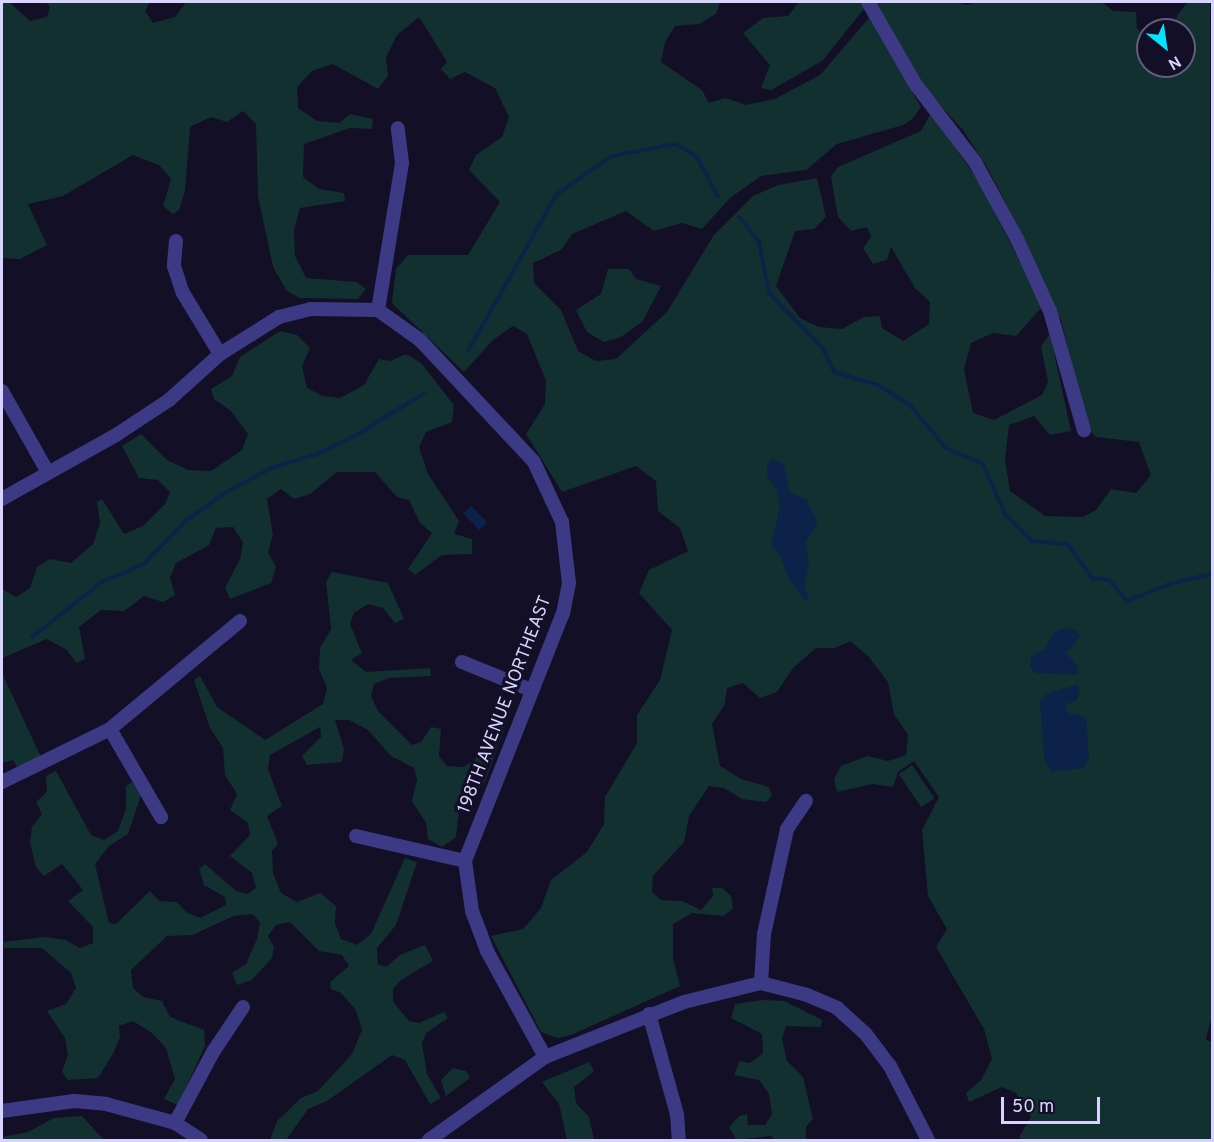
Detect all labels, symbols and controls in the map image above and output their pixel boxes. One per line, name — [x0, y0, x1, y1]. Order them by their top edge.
north arrow — [1136, 18, 1196, 78]
text: N — [1164, 50, 1184, 73]
street label: 198TH AVENUE NORTHEAST — [454, 593, 558, 817]
scale bar — [1004, 1085, 1103, 1123]
text: 50 m — [1012, 1096, 1054, 1119]

